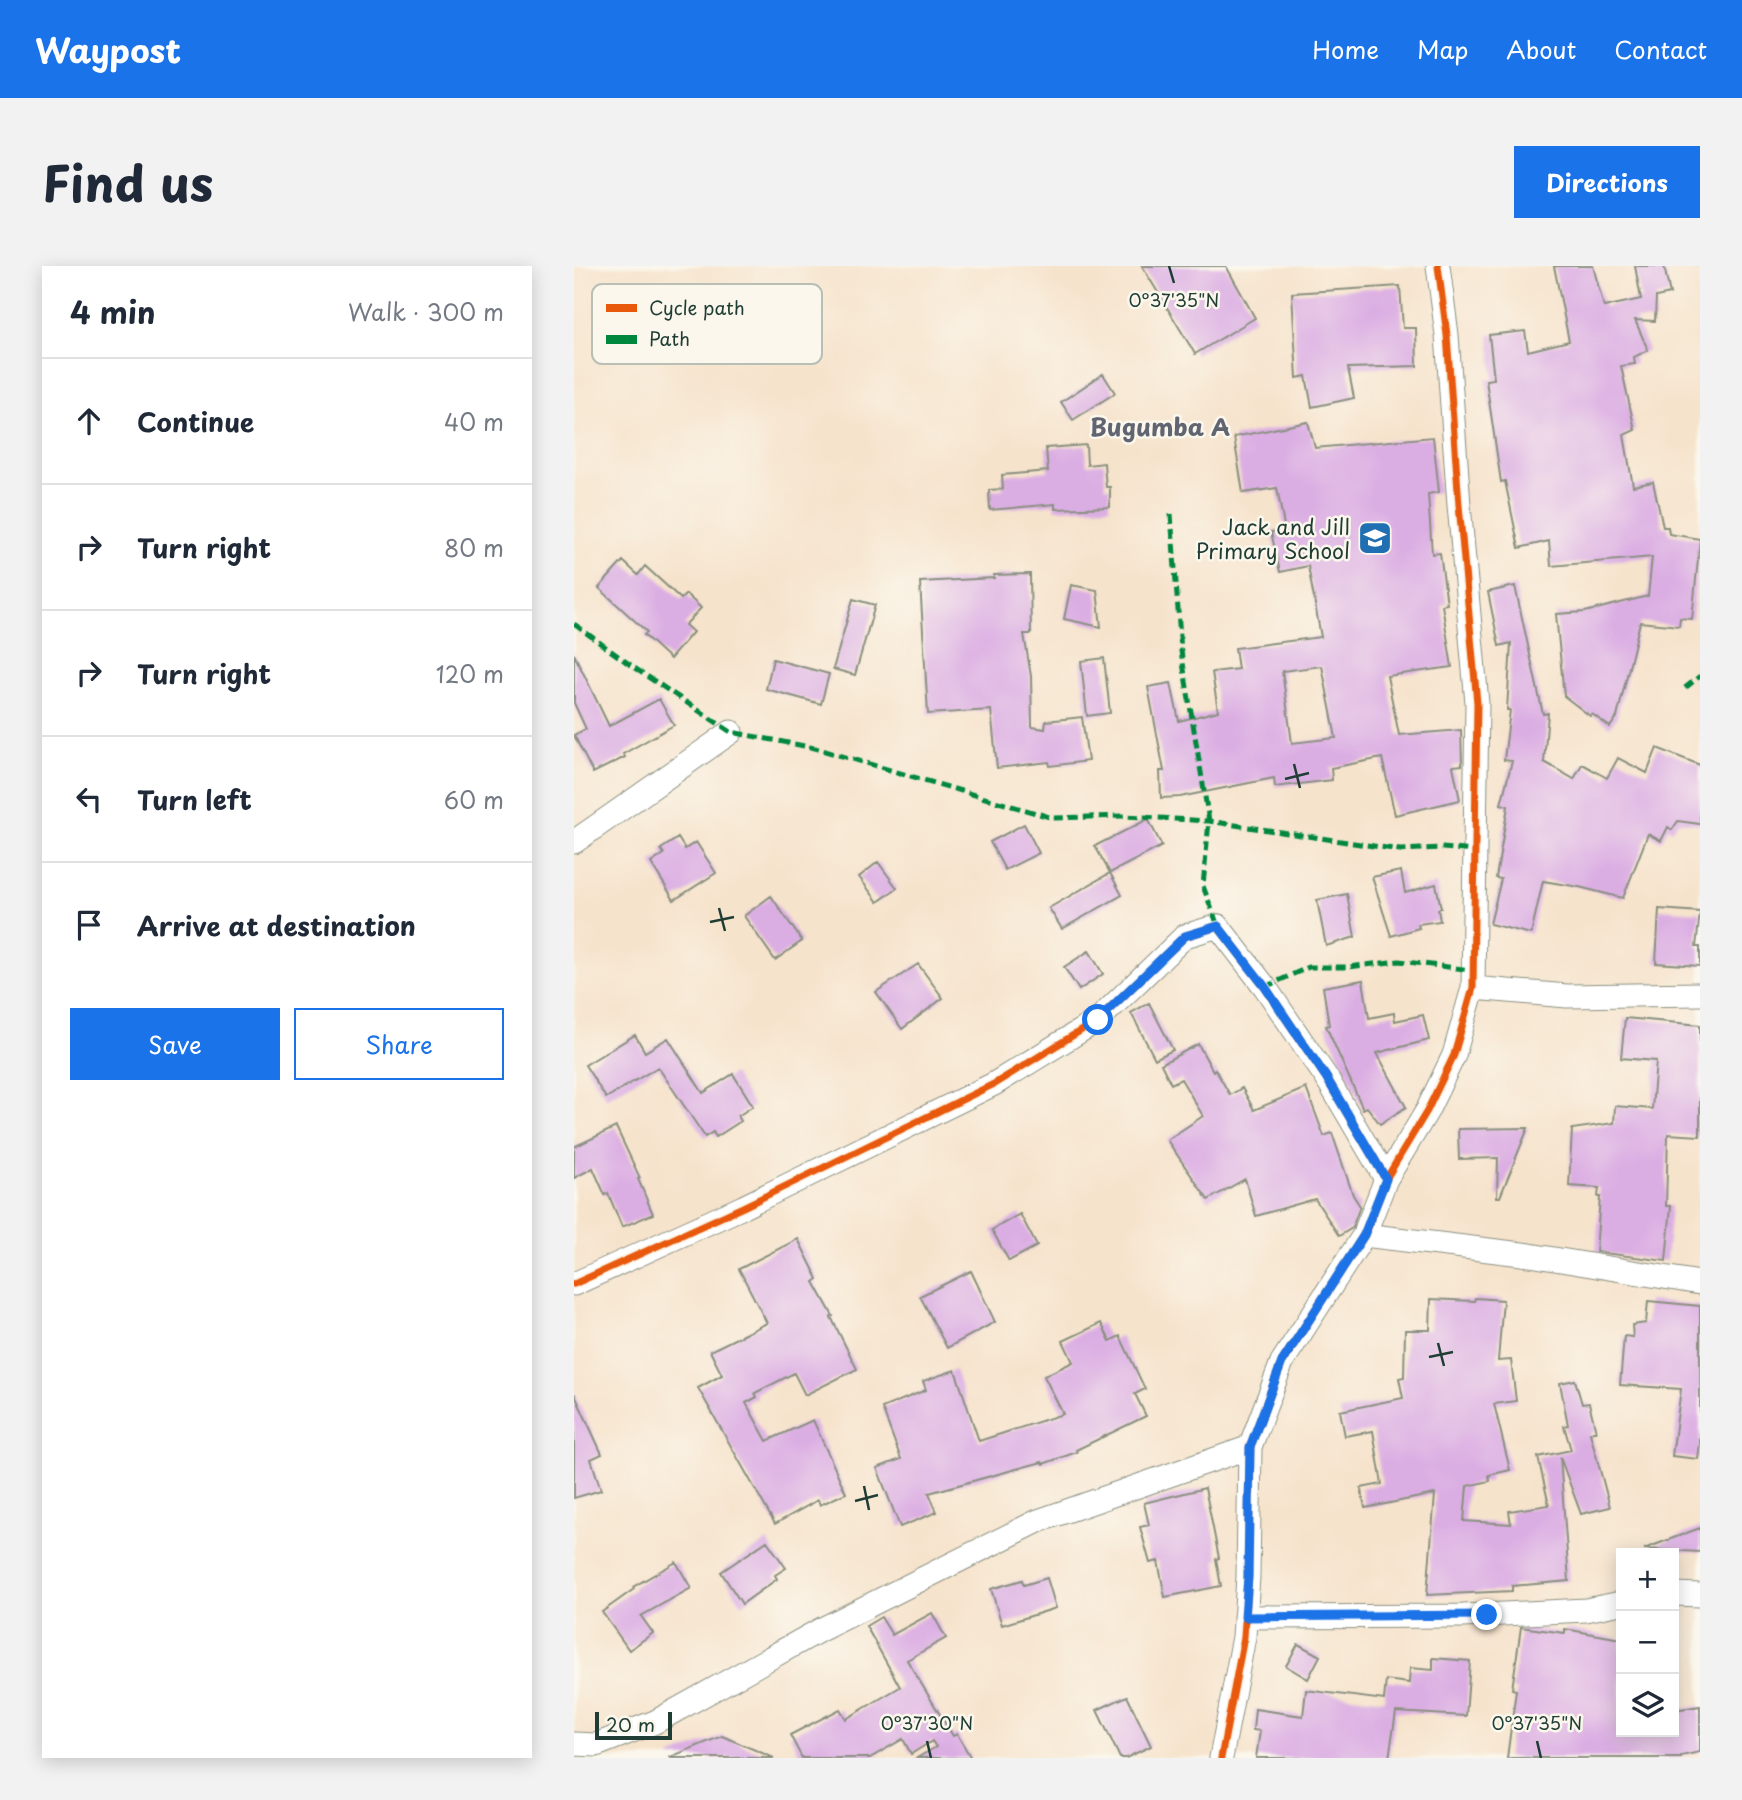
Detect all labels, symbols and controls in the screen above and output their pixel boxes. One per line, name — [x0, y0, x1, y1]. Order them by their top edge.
text: Waypost — [35, 24, 181, 74]
text: Home — [1312, 31, 1379, 67]
text: Map — [1417, 31, 1468, 67]
text: About — [1506, 31, 1576, 67]
text: Contact — [1614, 31, 1707, 67]
text: Find us — [42, 145, 213, 219]
button: Directions — [1514, 146, 1700, 218]
legend — [592, 284, 822, 364]
text: 0°37'35"N — [1129, 286, 1219, 313]
text: 4 min — [70, 289, 156, 334]
text: Cycle path — [649, 293, 745, 321]
text: Walk · 300 m — [348, 294, 504, 329]
text: Path — [649, 324, 690, 352]
icon: ahead — [70, 402, 108, 440]
text: Continue — [137, 402, 254, 441]
text: 40 m — [444, 404, 504, 439]
district label: Bugumba A — [1090, 408, 1230, 444]
place label: Jack and Jill Primary School — [1195, 510, 1350, 566]
school or university icon: Jack and Jill Primary School — [1356, 519, 1394, 557]
icon: right — [70, 528, 108, 566]
text: Turn right — [137, 528, 271, 567]
text: 80 m — [444, 530, 504, 565]
icon: right — [70, 654, 108, 692]
text: Turn right — [137, 654, 271, 693]
text: 120 m — [436, 656, 504, 691]
icon: left — [70, 780, 108, 818]
text: Turn left — [137, 780, 252, 819]
text: 60 m — [444, 782, 504, 817]
icon: arrive — [70, 906, 108, 944]
text: Arrive at destination — [137, 906, 416, 945]
route start — [1082, 1004, 1113, 1035]
button: Save — [70, 1008, 280, 1080]
button: Share — [294, 1008, 504, 1080]
map controls — [1616, 1548, 1679, 1737]
button: + — [1616, 1548, 1679, 1611]
route end — [1471, 1599, 1502, 1630]
button: − — [1616, 1611, 1679, 1674]
button: layers — [1616, 1674, 1679, 1737]
scale bar — [595, 1709, 672, 1741]
text: 0°37'30"N — [881, 1709, 973, 1736]
text: 0°37'35"N — [1492, 1709, 1582, 1736]
text: 20 m — [606, 1710, 655, 1738]

